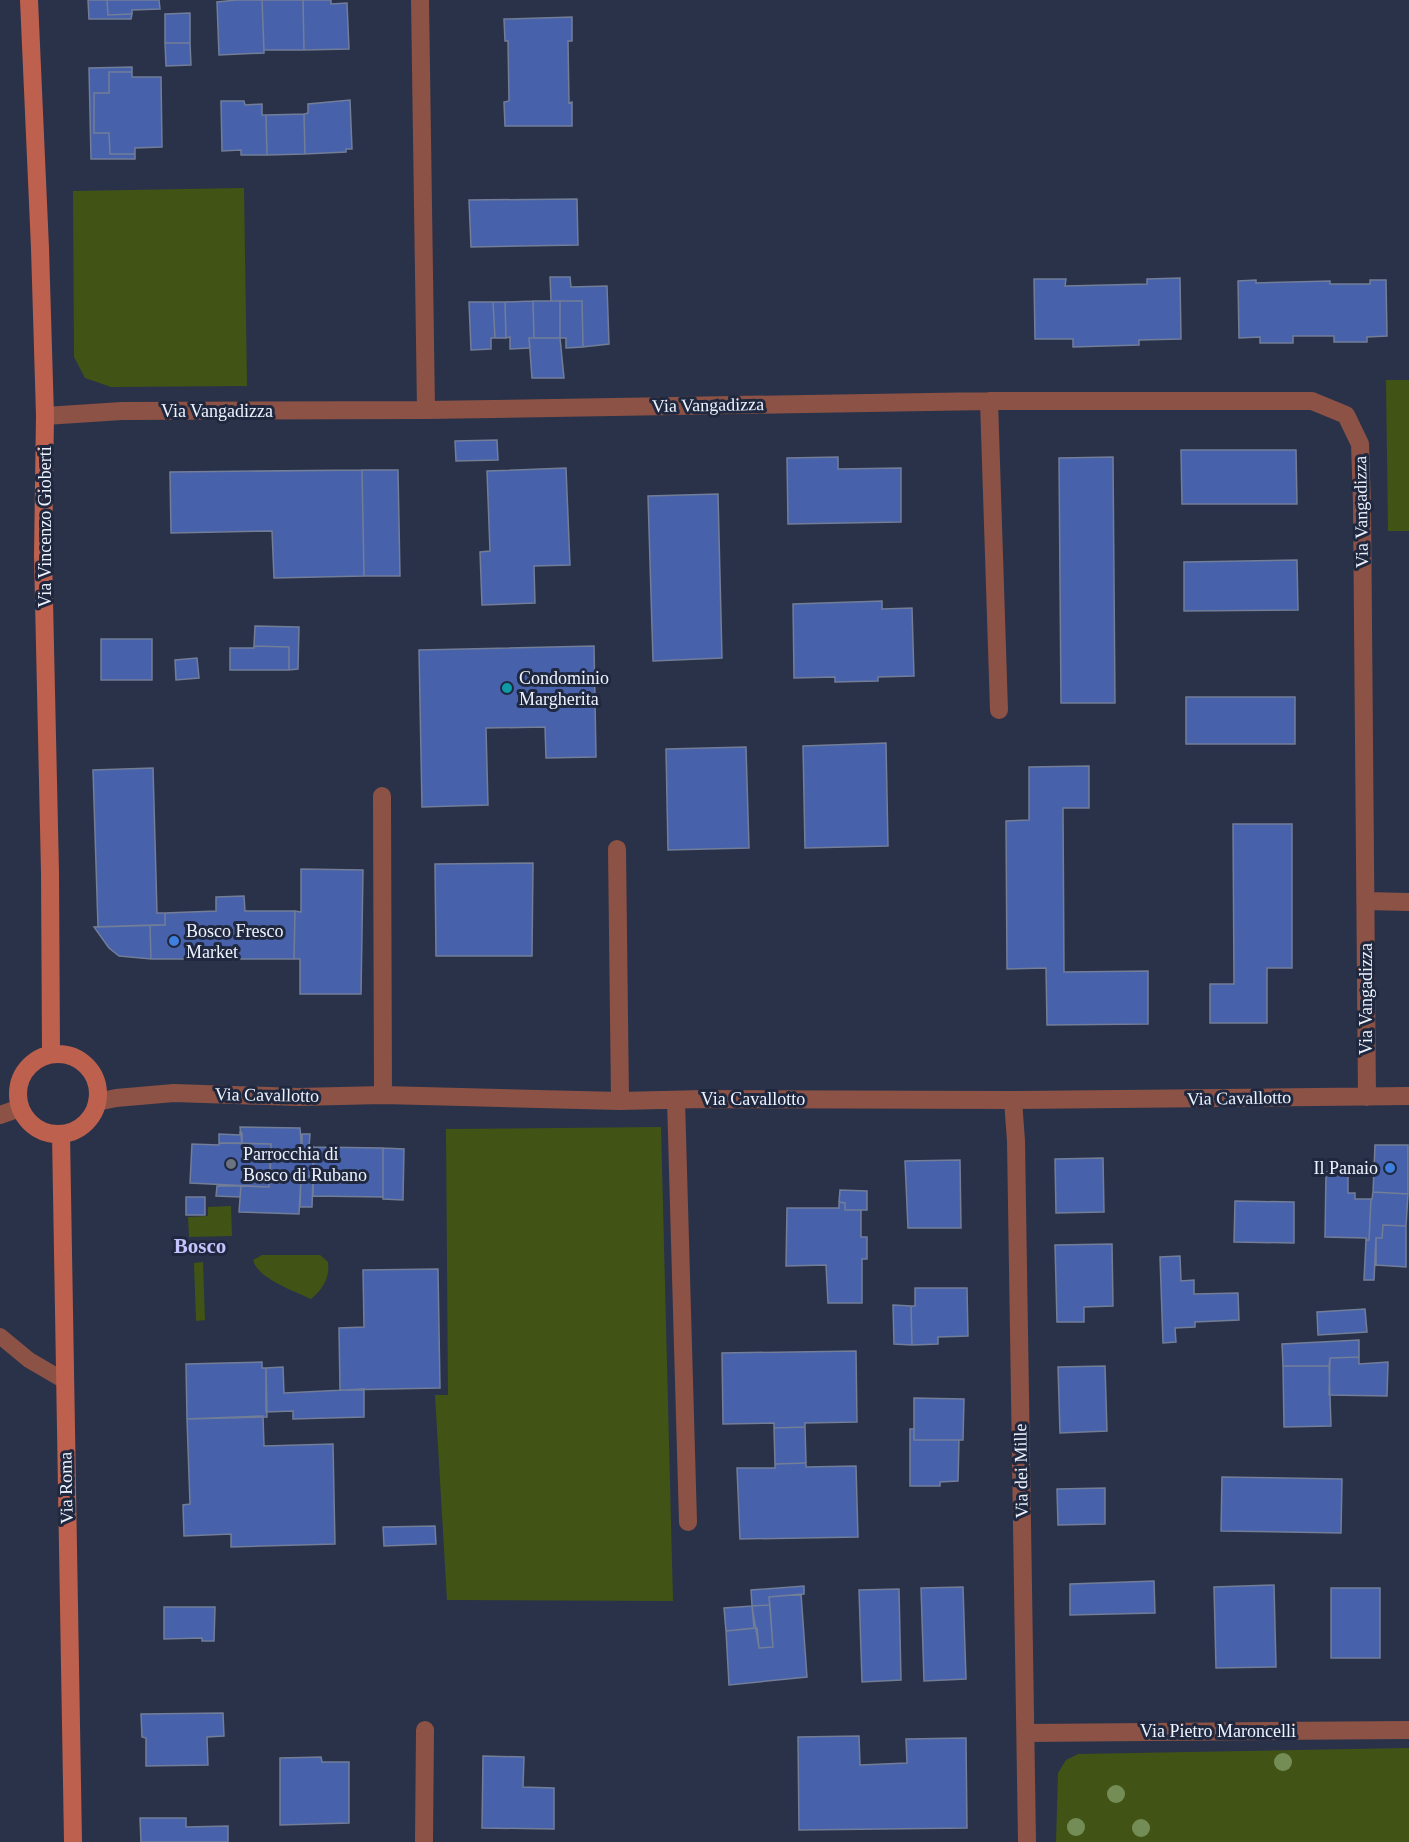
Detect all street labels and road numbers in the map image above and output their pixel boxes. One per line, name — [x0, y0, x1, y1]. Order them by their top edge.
street label: Via Vangadizza — [652, 394, 764, 416]
street label: Via Vangadizza — [161, 401, 273, 421]
street label: Via Vincenzo Gioberti — [35, 446, 55, 608]
street label: Via Vangadizza — [1350, 456, 1372, 568]
street label: Via Vangadizza — [1356, 943, 1376, 1055]
street label: Via Cavallotto — [215, 1084, 319, 1106]
street label: Via Cavallotto — [1187, 1087, 1291, 1109]
street label: Via Cavallotto — [701, 1089, 805, 1109]
street label: Via dei Mille — [1010, 1423, 1032, 1519]
street label: Via Roma — [55, 1452, 77, 1524]
street label: Via Pietro Maroncelli — [1140, 1721, 1296, 1741]

